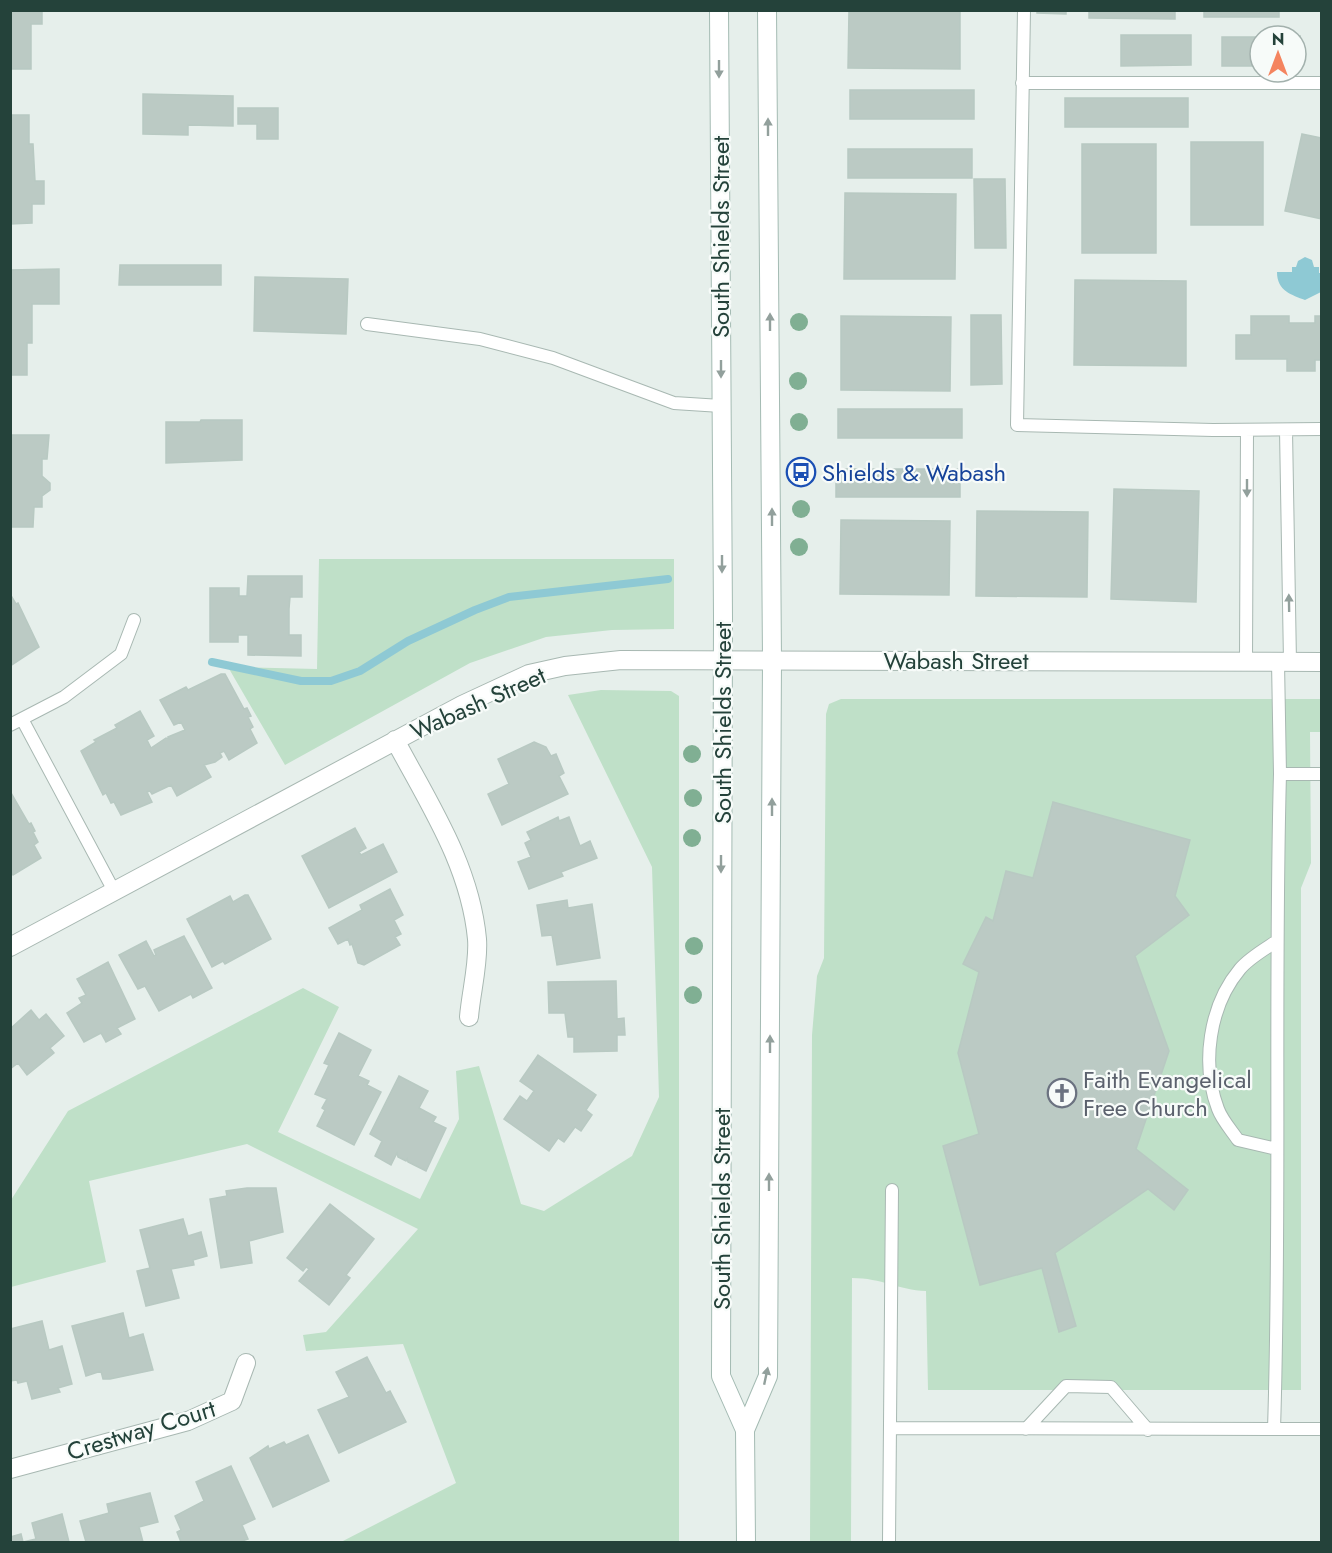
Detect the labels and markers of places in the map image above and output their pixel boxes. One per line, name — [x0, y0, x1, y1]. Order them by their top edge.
place label: Shields & Wabash — [822, 455, 1006, 490]
bus stop icon: Shields & Wabash — [785, 456, 817, 488]
place label: Faith Evangelical Free Church — [1083, 1062, 1252, 1125]
church icon: Faith Evangelical Free Church — [1046, 1077, 1078, 1109]

